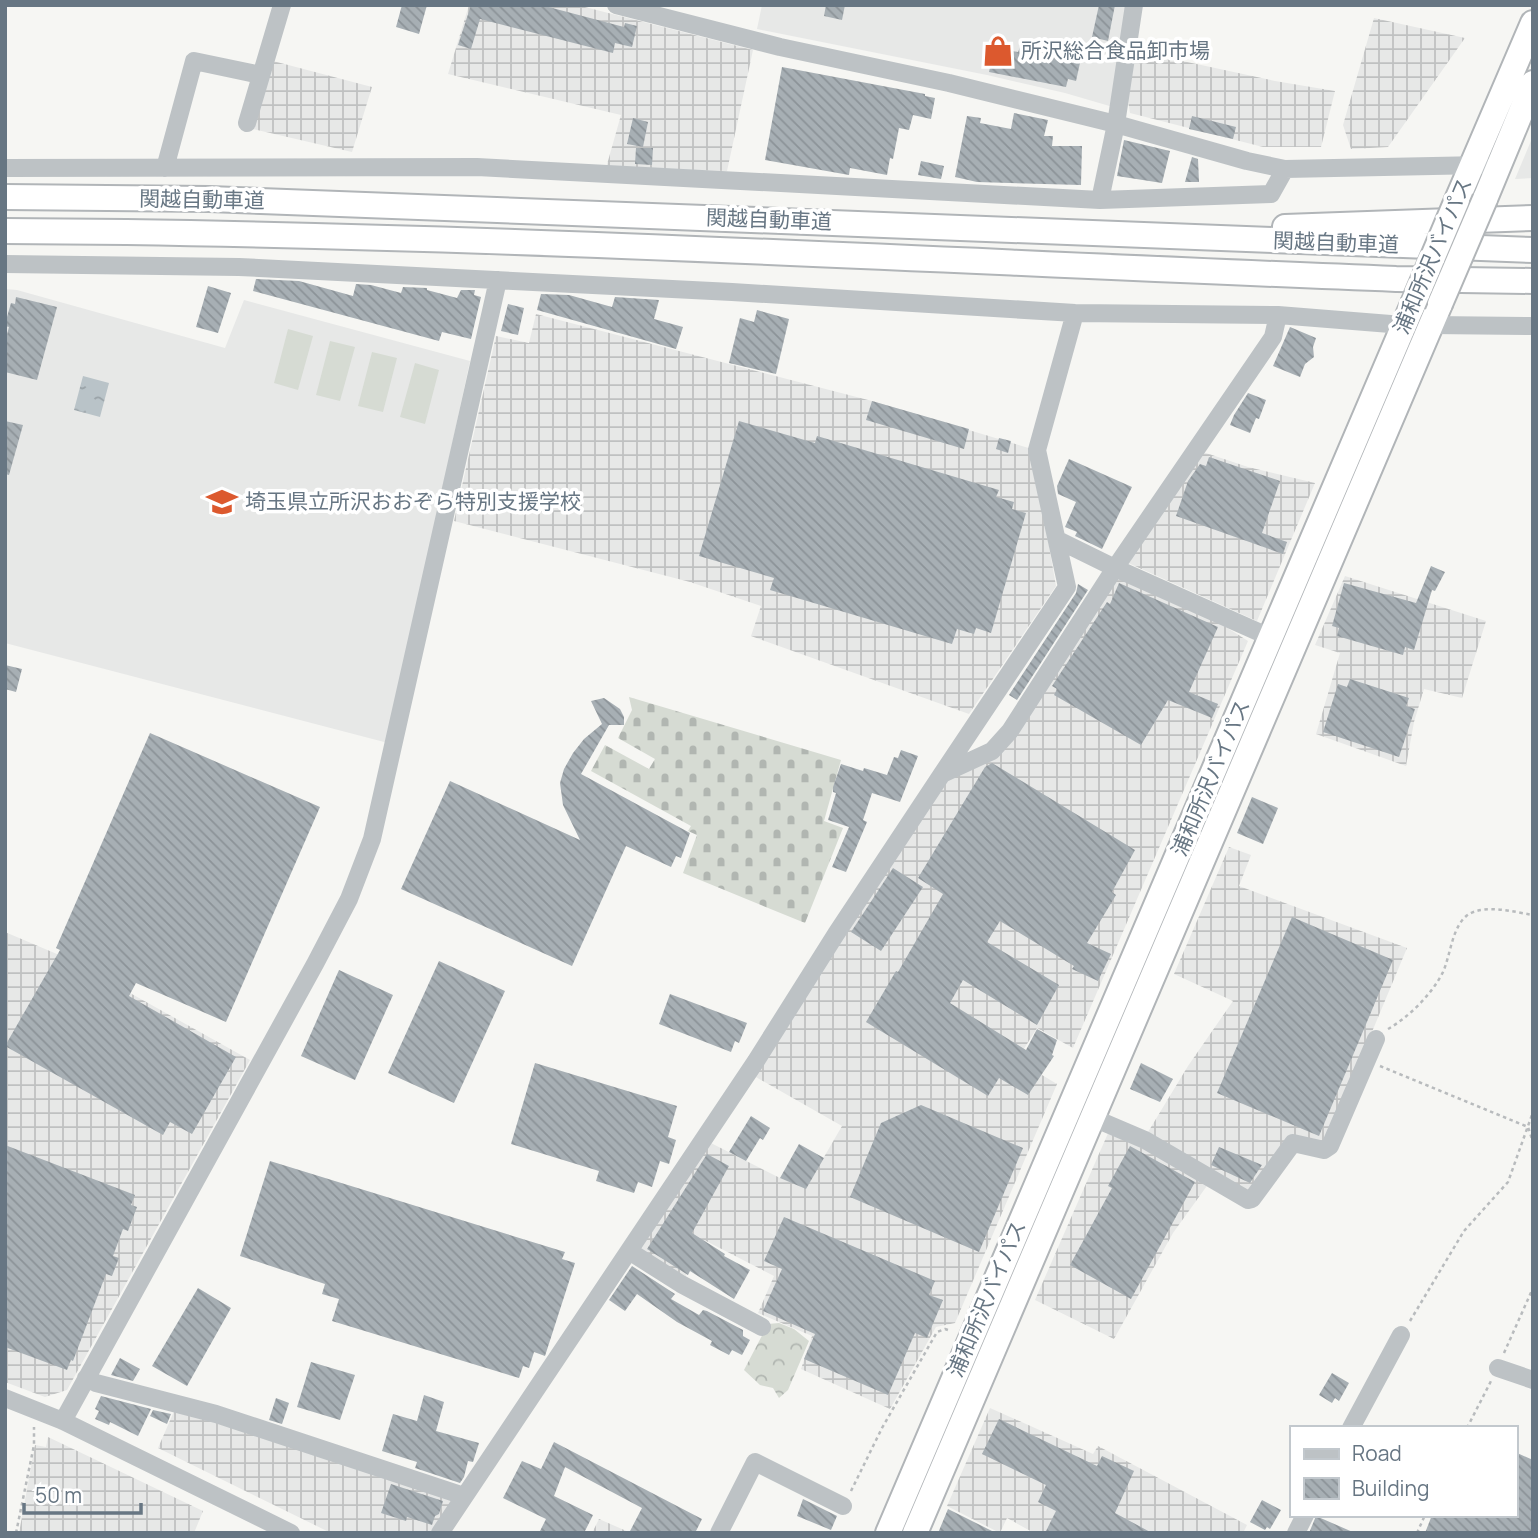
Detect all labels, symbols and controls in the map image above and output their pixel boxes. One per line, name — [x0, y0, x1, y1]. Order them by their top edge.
shop icon: 所沢総合食品卸市場 — [981, 34, 1015, 68]
place label: 所沢総合食品卸市場 — [1021, 36, 1210, 64]
street label: 浦和所沢バイパス — [1386, 173, 1478, 338]
street label: 関越自動車道 — [139, 184, 265, 214]
street label: 関越自動車道 — [706, 203, 832, 235]
street label: 関越自動車道 — [1273, 226, 1399, 258]
school or university icon: 埼玉県立所沢おおぞら特別支援学校 — [205, 485, 239, 519]
place label: 埼玉県立所沢おおぞら特別支援学校 — [245, 487, 581, 515]
street label: 浦和所沢バイパス — [1164, 695, 1256, 860]
street label: 浦和所沢バイパス — [940, 1216, 1032, 1381]
legend — [1290, 1426, 1517, 1517]
text: Road — [1352, 1439, 1402, 1467]
scale bar — [24, 1472, 142, 1516]
text: Building — [1352, 1474, 1429, 1502]
text: 50 m — [35, 1481, 82, 1509]

